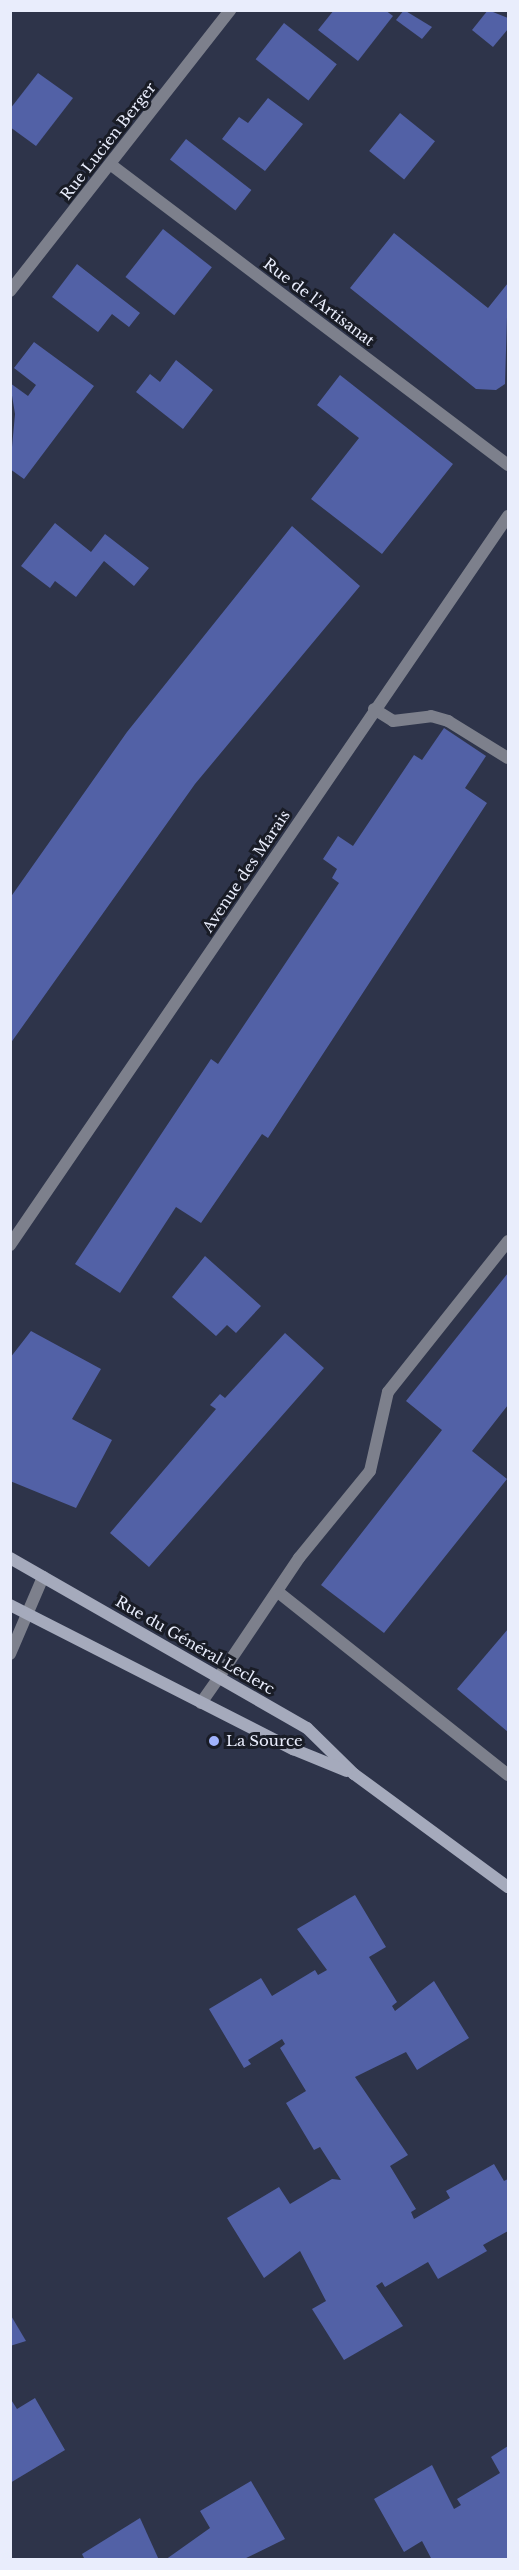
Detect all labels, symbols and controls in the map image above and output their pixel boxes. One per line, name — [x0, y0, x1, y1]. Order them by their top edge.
street label: Rue Lucien Berger — [57, 79, 159, 203]
street label: Rue de l'Artisanat — [260, 255, 378, 349]
street label: Avenue des Marais — [198, 807, 294, 935]
street label: Rue du Général Leclerc — [112, 1592, 278, 1698]
place label: La Source — [226, 1732, 303, 1750]
marker: La Source — [207, 1734, 221, 1748]

